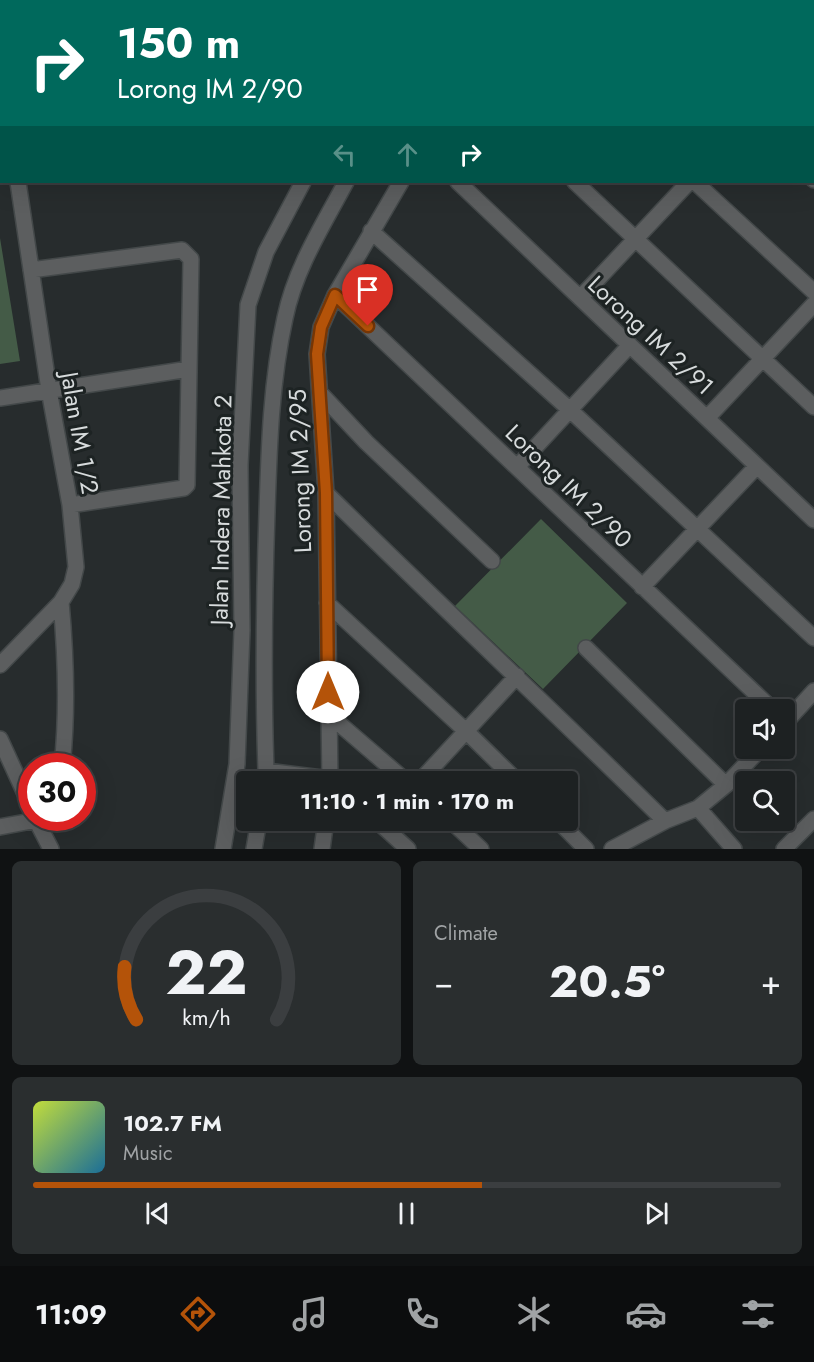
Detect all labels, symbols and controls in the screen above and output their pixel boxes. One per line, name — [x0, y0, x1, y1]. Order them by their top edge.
text: 150 m — [117, 13, 240, 74]
icon: right — [18, 24, 96, 102]
text: Lorong IM 2/90 — [117, 69, 303, 108]
icon: left — [328, 138, 361, 171]
icon: ahead — [391, 138, 424, 171]
icon: right — [454, 138, 487, 171]
pin — [342, 264, 393, 326]
street label: Lorong IM 2/91 — [580, 267, 722, 403]
icon: arrive — [351, 273, 384, 306]
street label: Jalan IM 1/2 — [52, 366, 108, 497]
street label: Lorong IM 2/95 — [280, 388, 320, 554]
street label: Jalan Indera Mahkota 2 — [201, 394, 241, 629]
street label: Lorong IM 2/90 — [497, 416, 641, 556]
position arrow — [296, 660, 360, 724]
map controls — [735, 699, 795, 831]
button: sound — [735, 699, 795, 759]
speed limit sign: 30 — [18, 753, 96, 831]
button: search — [735, 771, 795, 831]
text: 11:10 · 1 min · 170 m — [300, 785, 514, 817]
text: Climate — [434, 919, 498, 948]
text: 22 — [166, 927, 247, 1017]
text: 20.5° — [549, 949, 665, 1014]
text: − — [434, 959, 453, 1006]
text: + — [761, 959, 781, 1006]
text: km/h — [182, 1002, 231, 1033]
text: 102.7 FM — [123, 1107, 222, 1139]
text: Music — [123, 1139, 173, 1168]
icon: previous — [141, 1197, 174, 1230]
icon: pause — [390, 1197, 423, 1230]
icon: next — [640, 1197, 673, 1230]
icon: directions — [177, 1293, 219, 1335]
icon: music — [289, 1293, 331, 1335]
icon: phone — [401, 1293, 443, 1335]
icon: climate — [513, 1293, 555, 1335]
icon: car — [625, 1293, 667, 1335]
icon: filters — [737, 1293, 779, 1335]
text: 11:09 — [35, 1295, 107, 1334]

